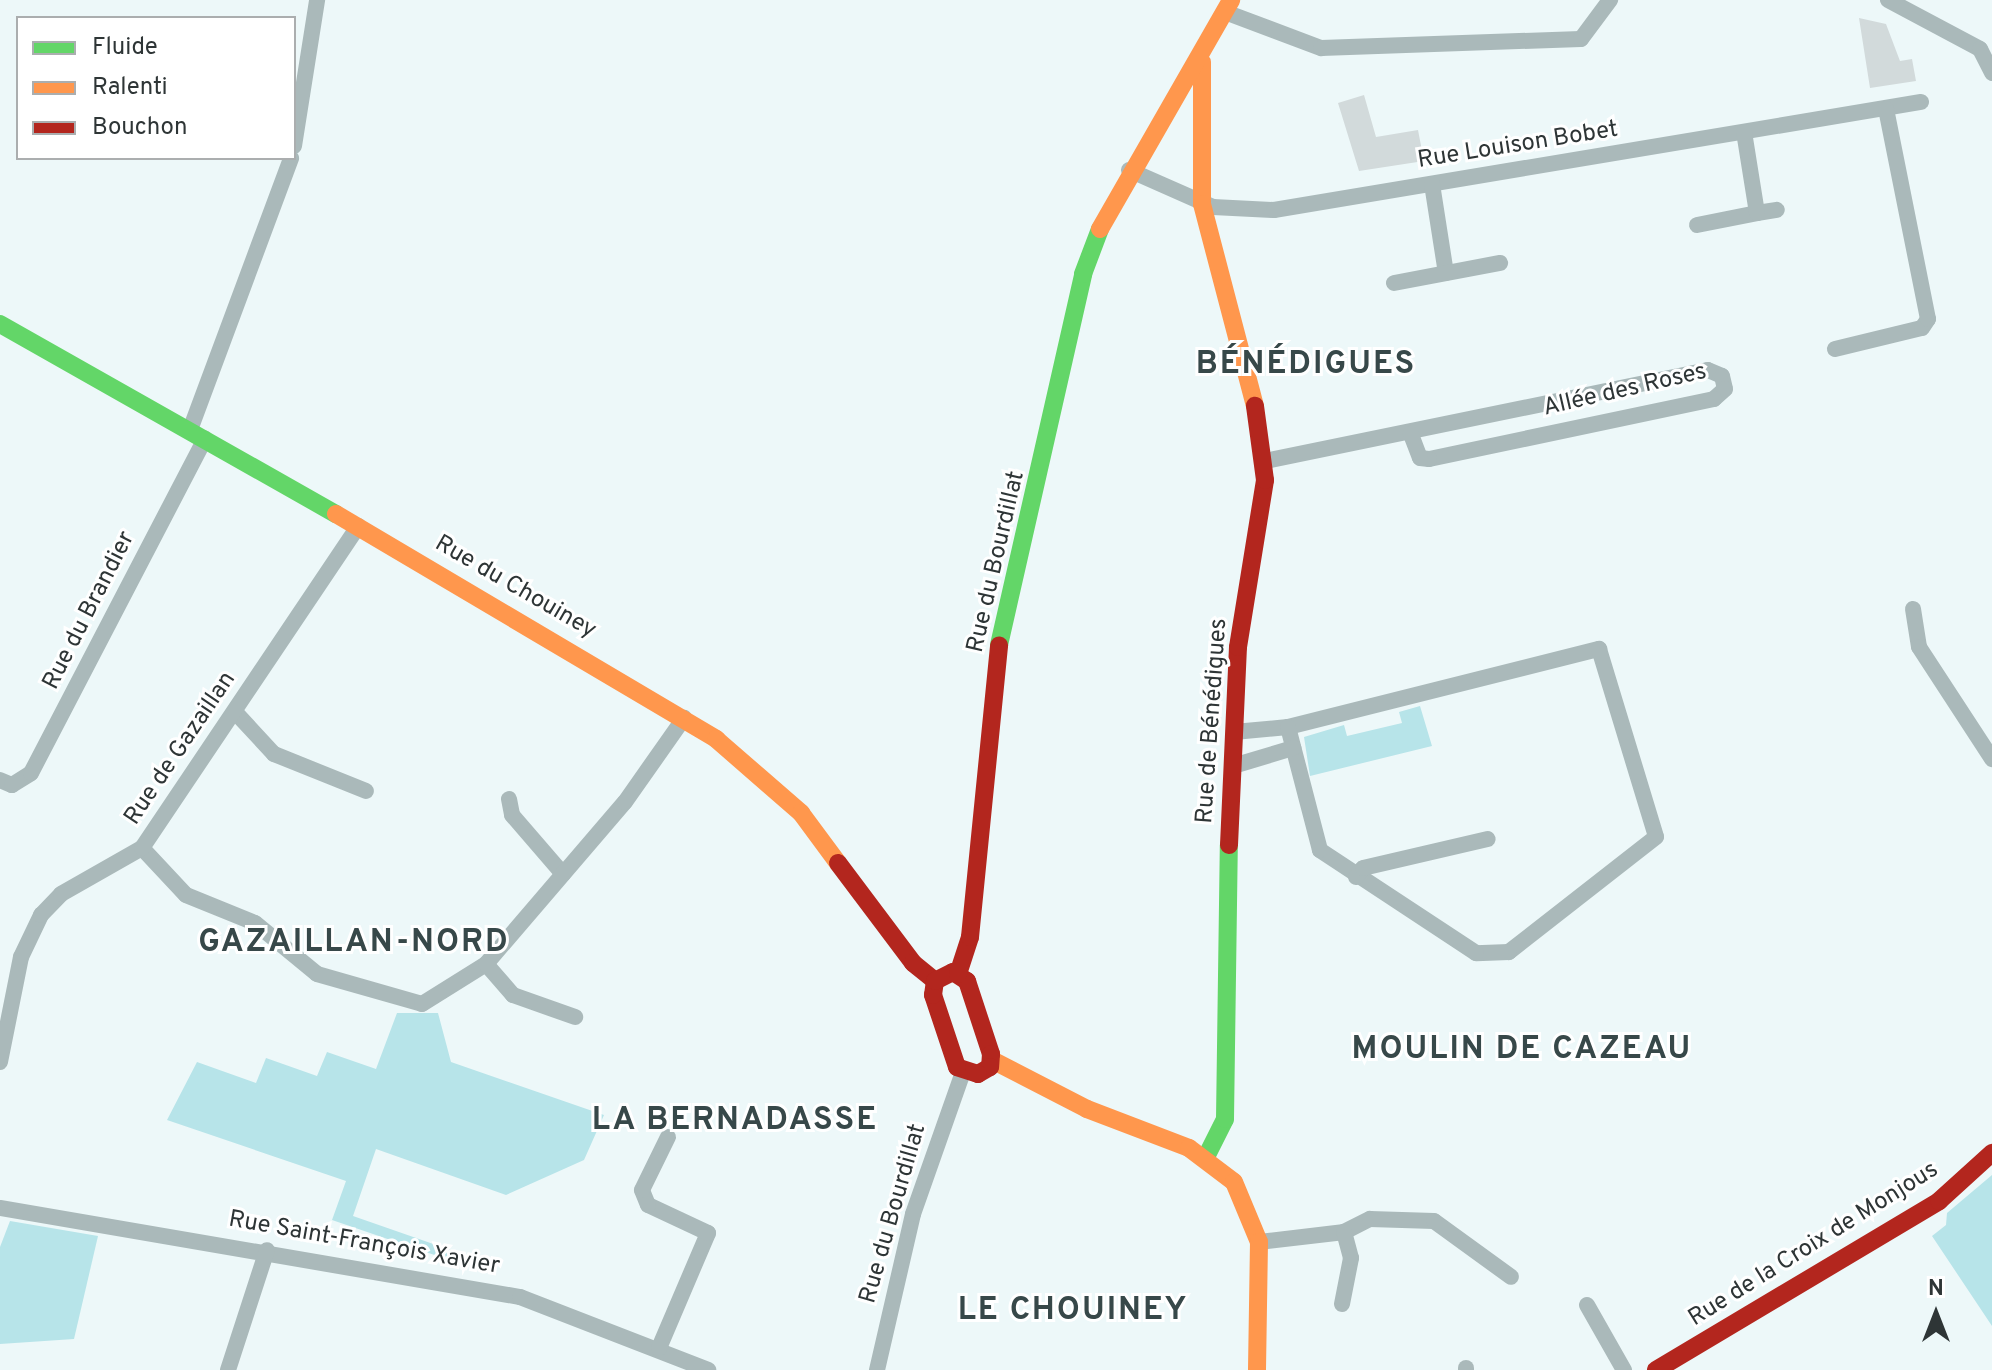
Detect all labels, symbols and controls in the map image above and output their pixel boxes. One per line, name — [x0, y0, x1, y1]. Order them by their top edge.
legend — [16, 16, 296, 160]
text: Fluide — [92, 33, 158, 63]
text: Ralenti — [92, 73, 168, 103]
text: Bouchon — [92, 113, 187, 143]
street label: Rue Louison Bobet — [1416, 116, 1620, 176]
district label: BÉNÉDIGUES — [1196, 346, 1416, 384]
street label: Allée des Roses — [1540, 358, 1710, 424]
street label: Rue du Bourdillat — [962, 468, 1032, 656]
street label: Rue du Brandier — [38, 527, 142, 695]
street label: Rue du Chouiney — [429, 530, 601, 646]
street label: Rue de Bénédigues — [1191, 617, 1235, 825]
street label: Rue de Gazaillan — [119, 667, 243, 831]
district label: GAZAILLAN-NORD — [198, 924, 510, 962]
district label: MOULIN DE CAZEAU — [1352, 1031, 1692, 1069]
district label: LA BERNADASSE — [591, 1102, 879, 1140]
street label: Rue du Bourdillat — [855, 1121, 933, 1307]
street label: Rue de la Croix de Monjous — [1684, 1156, 1944, 1334]
street label: Rue Saint-François Xavier — [226, 1206, 502, 1282]
north arrow — [1896, 1274, 1976, 1354]
text: N — [1928, 1276, 1944, 1303]
district label: LE CHOUINEY — [958, 1292, 1188, 1330]

